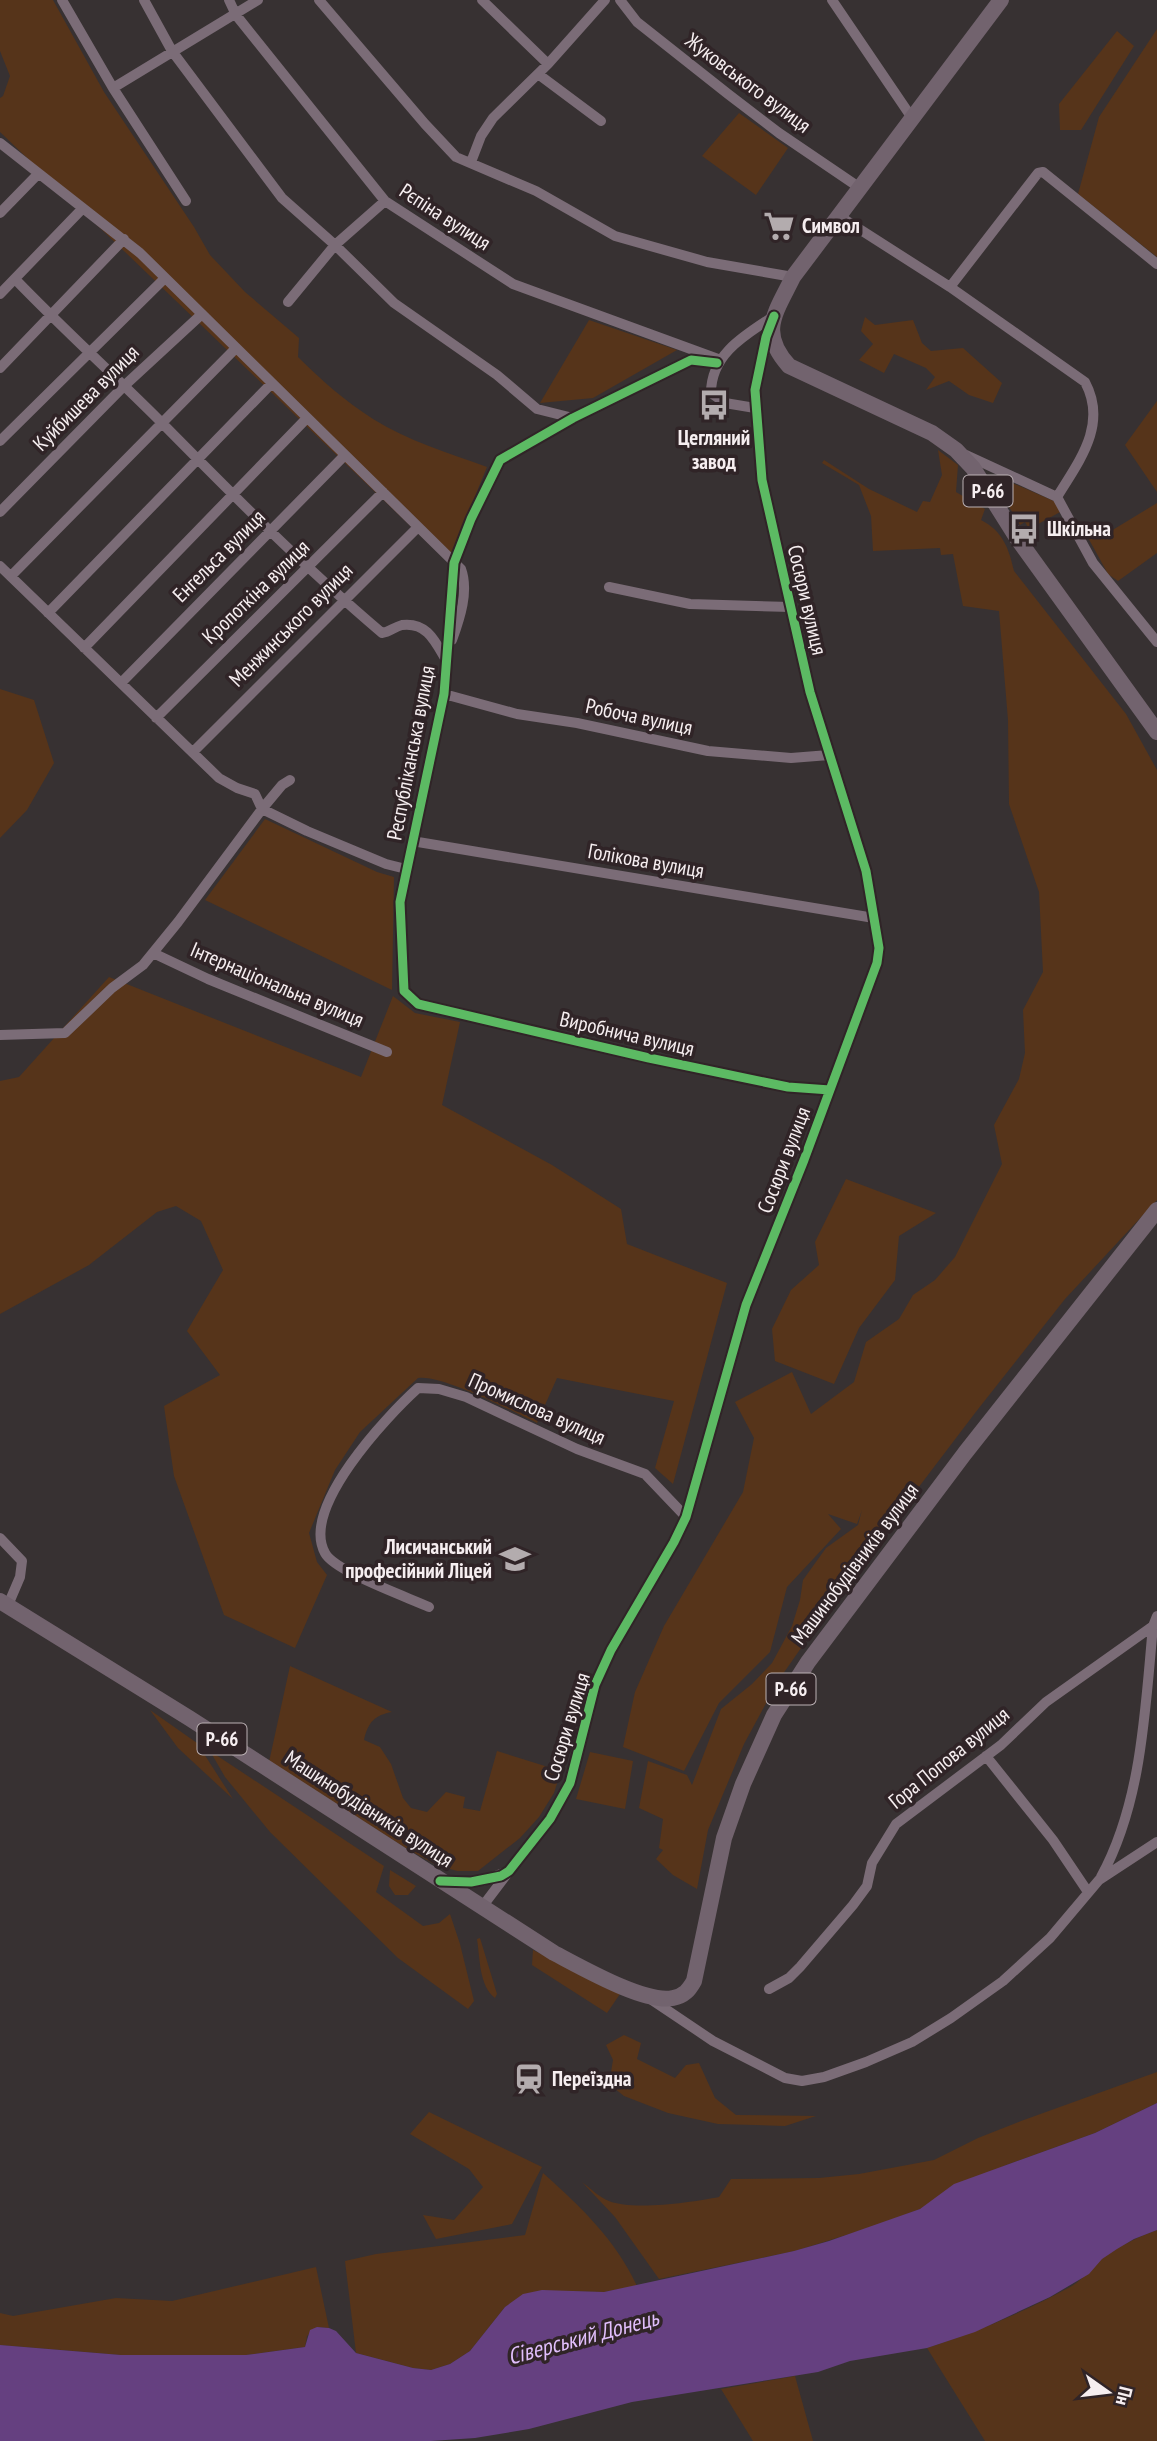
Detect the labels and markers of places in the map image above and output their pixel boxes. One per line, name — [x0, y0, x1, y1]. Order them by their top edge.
supermarket icon: Символ — [762, 209, 796, 243]
place label: Символ — [802, 212, 860, 239]
bus stop icon: Цегляний завод — [697, 388, 731, 422]
place label: Цегляний завод — [678, 424, 750, 475]
bus stop icon: Шкільна — [1007, 512, 1041, 546]
place label: Шкільна — [1047, 515, 1111, 542]
place label: Лисичанський професійний Ліцей — [345, 1533, 492, 1584]
school or university icon: Лисичанський професійний Ліцей — [498, 1542, 532, 1576]
station icon: Переїздна — [512, 2062, 546, 2096]
place label: Переїздна — [552, 2065, 632, 2092]

